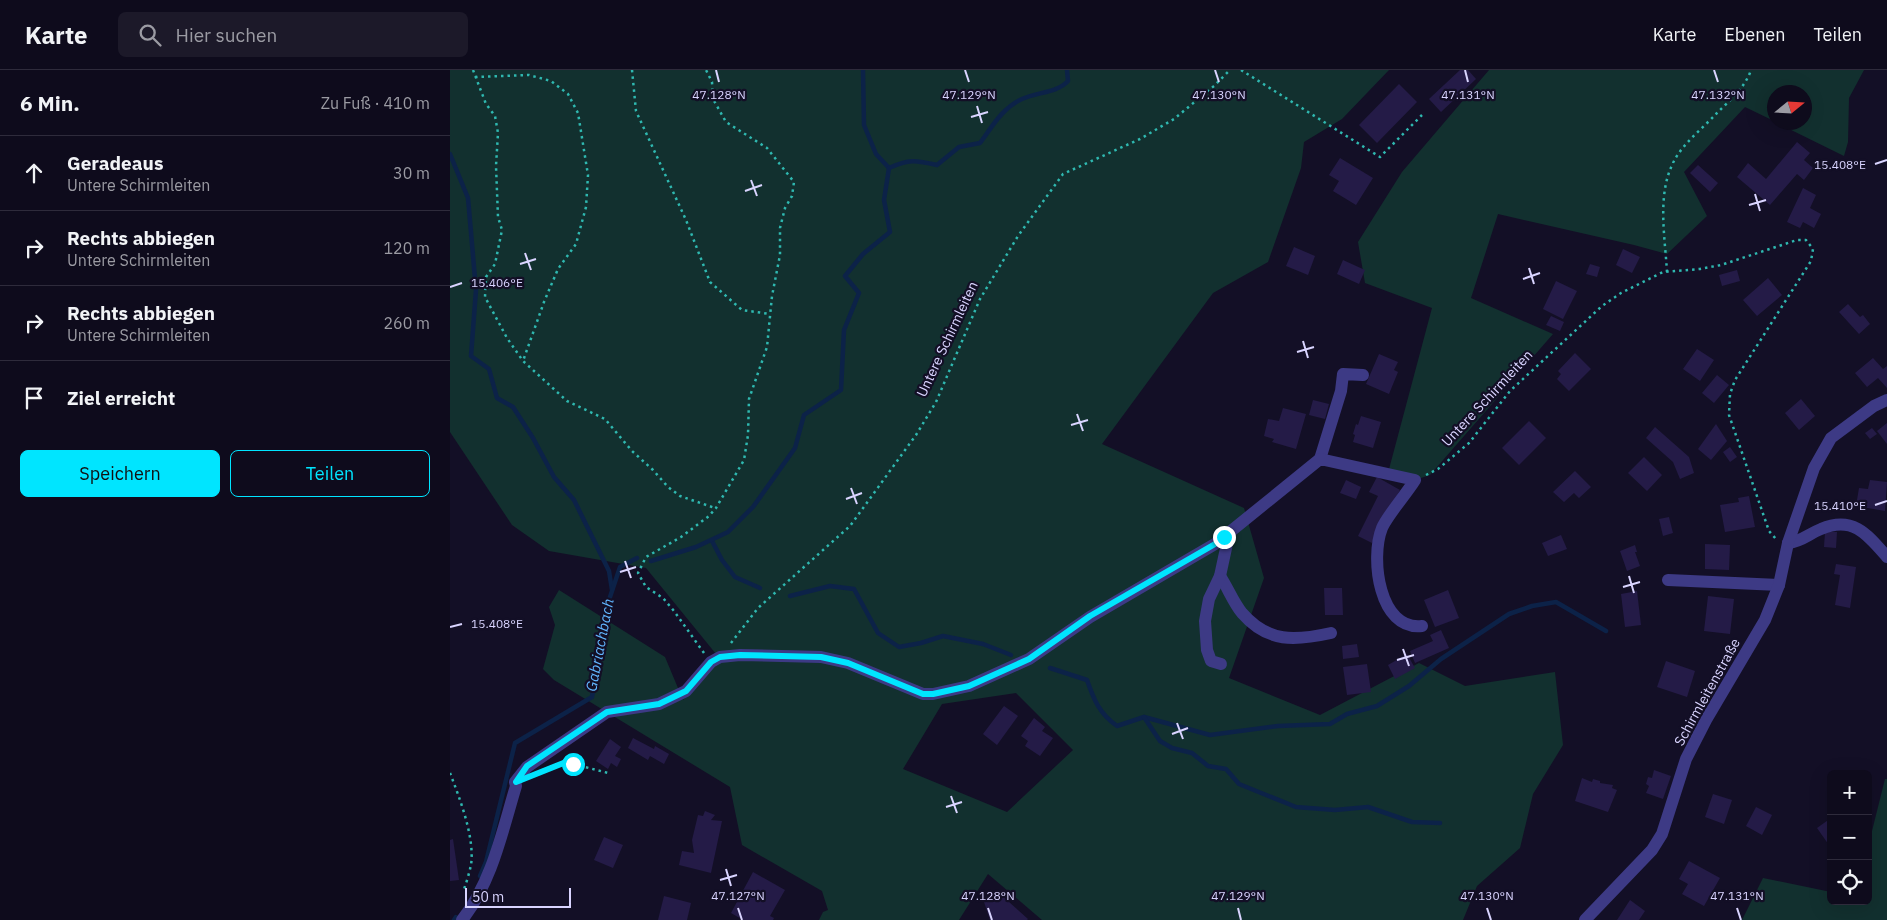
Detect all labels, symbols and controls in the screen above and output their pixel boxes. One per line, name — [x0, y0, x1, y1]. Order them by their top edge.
search box — [118, 12, 468, 57]
text: Karte — [25, 19, 88, 51]
icon: search — [136, 21, 164, 49]
text: Hier suchen — [176, 23, 277, 47]
text: Karte — [1653, 23, 1696, 46]
text: Ebenen — [1724, 23, 1785, 46]
text: Teilen — [1813, 23, 1862, 46]
north arrow — [1767, 85, 1812, 130]
text: 47.128°N — [692, 87, 746, 102]
text: 47.129°N — [942, 87, 996, 102]
text: 47.130°N — [1192, 87, 1246, 102]
text: 47.131°N — [1441, 87, 1495, 102]
text: 47.132°N — [1691, 87, 1745, 102]
text: 6 Min. — [20, 89, 80, 117]
text: Zu Fuß · 410 m — [321, 93, 430, 113]
text: Geradeaus — [67, 151, 164, 175]
text: 15.408°E — [1814, 157, 1866, 172]
icon: ahead — [20, 159, 48, 187]
text: 30 m — [393, 163, 430, 183]
text: Untere Schirmleiten — [67, 175, 210, 195]
text: Rechts abbiegen — [67, 226, 215, 250]
icon: right — [20, 234, 48, 262]
text: 120 m — [383, 238, 430, 258]
text: Untere Schirmleiten — [67, 250, 210, 270]
text: 15.406°E — [471, 275, 523, 290]
street label: Untere Schirmleiten — [912, 278, 982, 400]
text: Rechts abbiegen — [67, 301, 215, 325]
icon: right — [20, 309, 48, 337]
text: 260 m — [383, 313, 430, 333]
text: Untere Schirmleiten — [67, 325, 210, 345]
street label: Untere Schirmleiten — [1438, 346, 1536, 450]
icon: arrive — [20, 384, 48, 412]
text: Ziel erreicht — [67, 386, 175, 410]
button: Speichern — [20, 450, 220, 497]
button: Teilen — [230, 450, 430, 497]
text: 15.410°E — [1814, 498, 1866, 513]
route end — [1213, 526, 1236, 549]
water label: Gabriachbach — [581, 597, 618, 693]
text: 15.408°E — [471, 616, 523, 631]
street label: Schirmleitenstraße — [1670, 635, 1744, 749]
route start — [562, 753, 585, 776]
map controls — [1827, 770, 1872, 905]
button: + — [1827, 770, 1872, 815]
button: − — [1827, 815, 1872, 860]
button: locate — [1827, 860, 1872, 905]
scale bar — [465, 885, 571, 908]
text: 50 m — [472, 888, 504, 906]
text: 47.127°N — [711, 888, 765, 903]
text: 47.128°N — [961, 888, 1015, 903]
text: 47.129°N — [1211, 888, 1265, 903]
text: 47.130°N — [1460, 888, 1514, 903]
text: 47.131°N — [1710, 888, 1764, 903]

